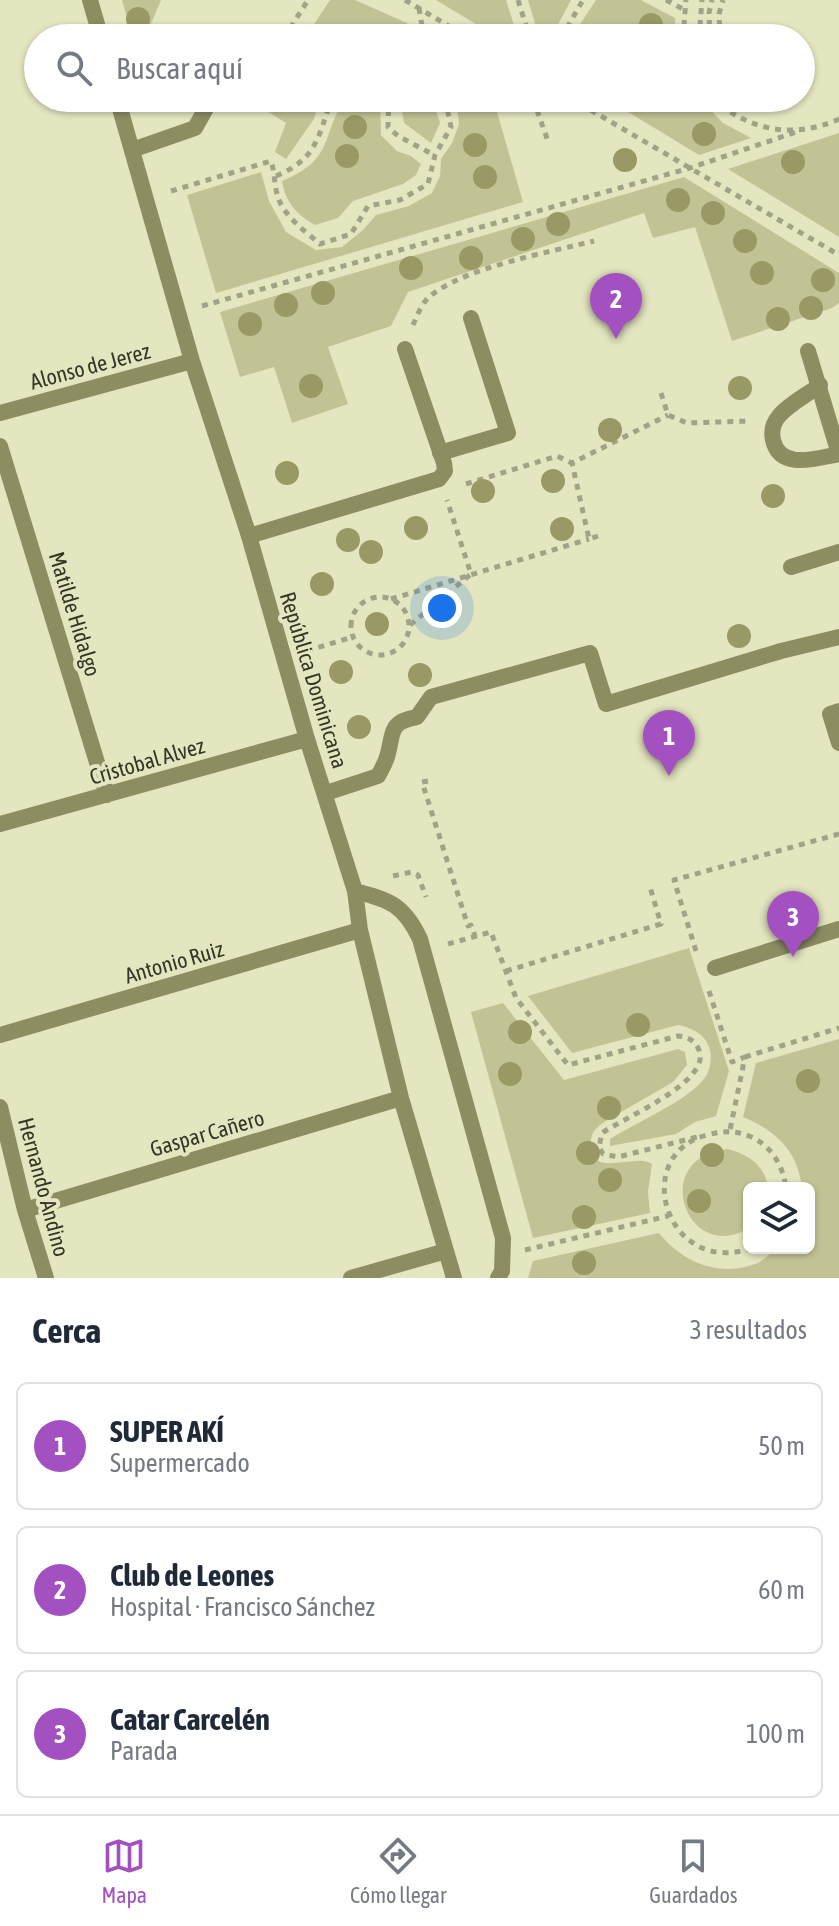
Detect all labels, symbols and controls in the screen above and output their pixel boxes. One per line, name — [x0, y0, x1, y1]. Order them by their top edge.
search box — [24, 24, 815, 112]
icon: search — [52, 46, 96, 90]
text: Buscar aquí — [116, 51, 243, 85]
pin: 2 — [590, 273, 642, 339]
street label: Alonso de Jerez — [27, 337, 153, 395]
street label: Matilde Hidalgo — [44, 549, 106, 679]
your location — [422, 588, 462, 628]
street label: República Dominicana — [275, 589, 353, 771]
pin: 1 — [643, 710, 695, 776]
street label: Cristobal Alvez — [87, 732, 208, 790]
pin: 3 — [767, 891, 819, 957]
street label: Antonio Ruiz — [122, 935, 226, 989]
street label: Gaspar Cañero — [147, 1104, 267, 1162]
street label: Hernando Andino — [13, 1115, 75, 1259]
map controls — [743, 1182, 815, 1254]
button: layers — [743, 1182, 815, 1254]
text: Cerca — [32, 1311, 101, 1350]
text: 3 resultados — [690, 1315, 807, 1345]
text: SUPER AKÍ — [110, 1414, 224, 1448]
text: 1 — [54, 1431, 66, 1461]
text: 50 m — [758, 1431, 805, 1461]
text: Supermercado — [110, 1448, 250, 1478]
text: Club de Leones — [110, 1558, 274, 1592]
text: 2 — [54, 1575, 66, 1605]
text: 60 m — [758, 1575, 805, 1605]
text: Hospital · Francisco Sánchez — [110, 1592, 375, 1622]
text: Catar Carcelén — [110, 1702, 270, 1736]
text: 3 — [54, 1719, 66, 1749]
text: 100 m — [746, 1719, 805, 1749]
text: Parada — [110, 1736, 178, 1766]
tab: Mapa — [101, 1834, 147, 1908]
tab: Cómo llegar — [350, 1834, 447, 1908]
tab: Guardados — [649, 1834, 738, 1908]

